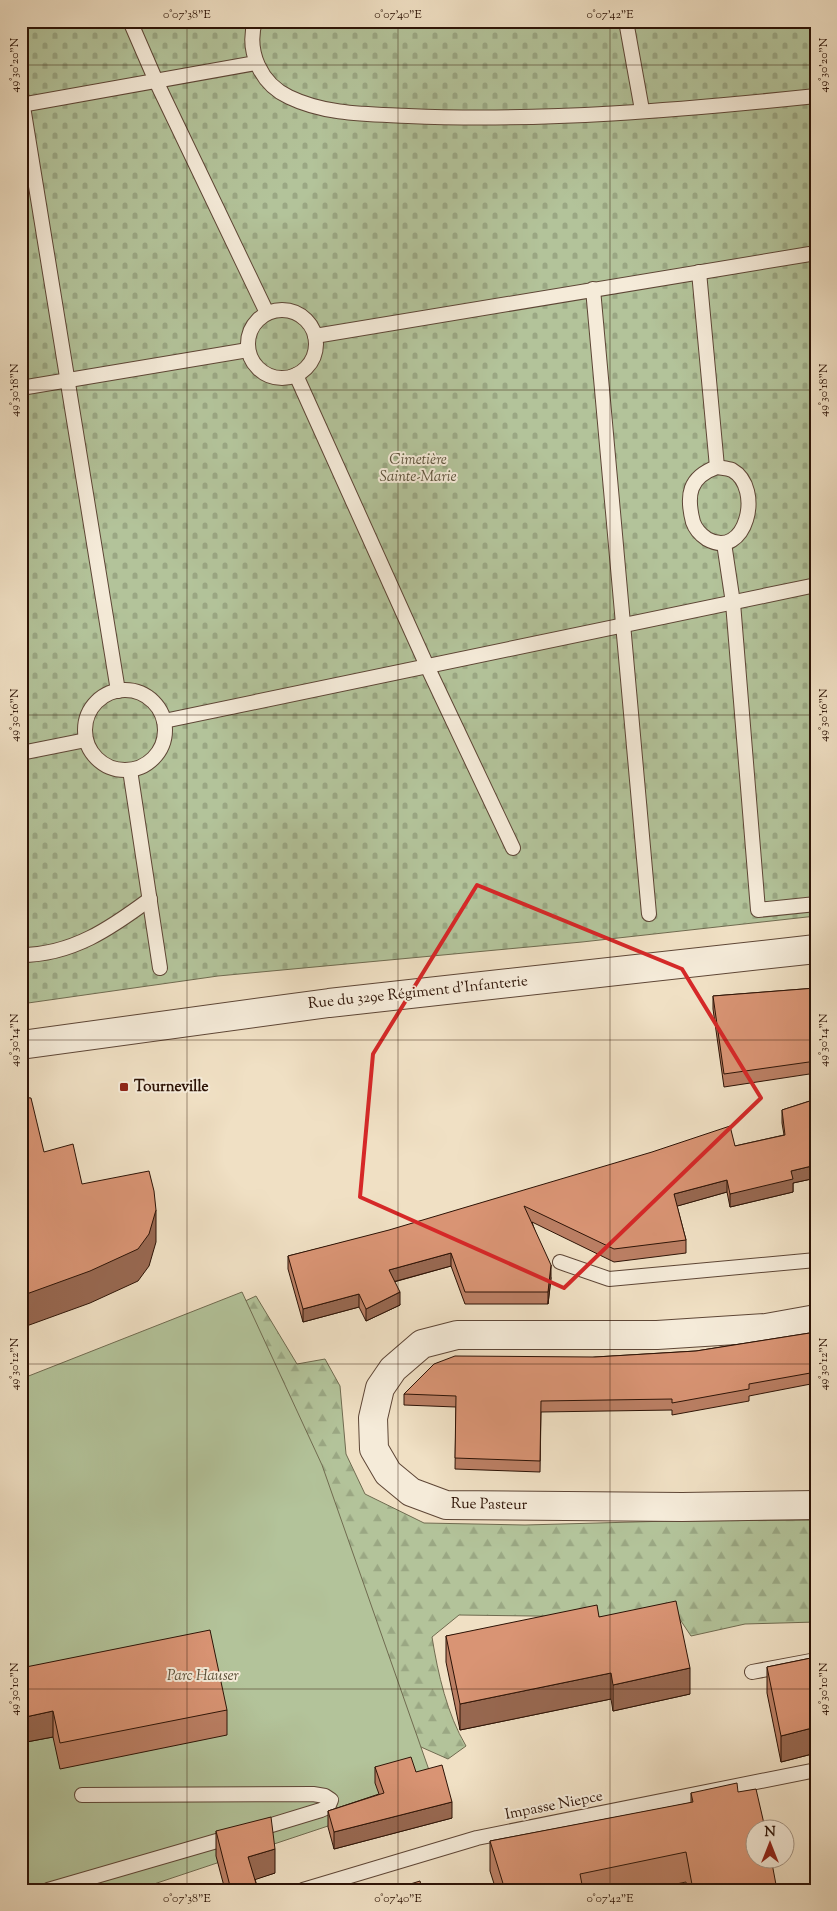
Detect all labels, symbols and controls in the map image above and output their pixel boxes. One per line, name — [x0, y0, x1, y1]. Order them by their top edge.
text: 0°07'38"E — [163, 6, 212, 24]
text: 0°07'40"E — [374, 6, 423, 24]
text: 0°07'42"E — [586, 6, 634, 24]
text: 49°30'20"N — [6, 37, 24, 92]
text: 49°30'20"N — [815, 37, 833, 92]
text: 49°30'18"N — [6, 363, 24, 417]
text: 49°30'18"N — [815, 363, 833, 417]
park label: Cimetière Sainte-Marie — [379, 450, 457, 488]
text: 49°30'16"N — [6, 688, 24, 742]
text: 49°30'16"N — [815, 688, 833, 742]
street label: Rue du 329e Régiment d'Infanterie — [307, 971, 529, 1015]
text: 49°30'14"N — [6, 1013, 24, 1067]
text: 49°30'14"N — [815, 1013, 833, 1067]
place label: Tourneville — [134, 1077, 209, 1098]
marker: Tourneville — [118, 1081, 130, 1093]
text: 49°30'12"N — [6, 1337, 24, 1390]
text: 49°30'12"N — [815, 1337, 833, 1390]
street label: Rue Pasteur — [451, 1494, 528, 1516]
text: 49°30'10"N — [6, 1662, 24, 1716]
text: 49°30'10"N — [815, 1662, 833, 1716]
park label: Parc Hauser — [167, 1666, 240, 1687]
street label: Impasse Niepce — [503, 1786, 605, 1826]
north arrow — [744, 1818, 794, 1868]
text: N — [764, 1823, 776, 1843]
text: 0°07'38"E — [163, 1890, 212, 1908]
text: 0°07'40"E — [374, 1890, 423, 1908]
text: 0°07'42"E — [586, 1890, 634, 1908]

